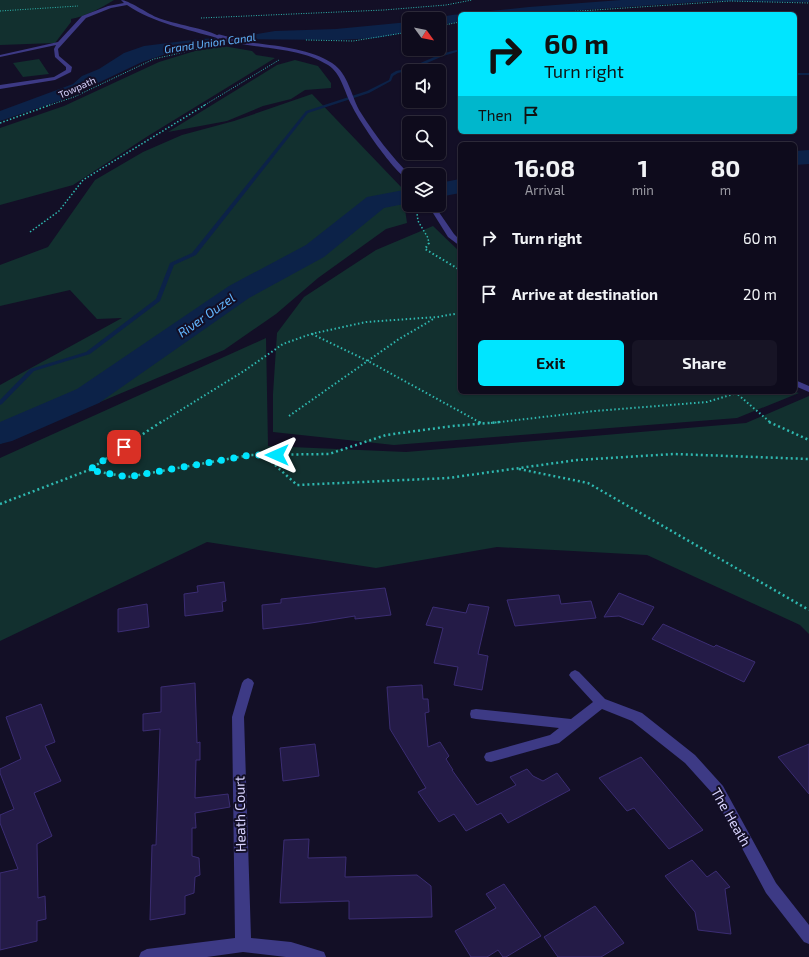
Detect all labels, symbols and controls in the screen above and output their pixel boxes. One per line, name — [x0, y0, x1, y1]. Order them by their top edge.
north arrow — [402, 12, 446, 56]
map controls — [402, 12, 446, 212]
text: 60 m — [544, 26, 609, 60]
icon: right — [478, 28, 530, 80]
water label: Grand Union Canal — [163, 30, 257, 55]
text: Turn right — [544, 60, 624, 82]
button: sound — [402, 64, 446, 108]
street label: Towpath — [57, 73, 98, 101]
icon: arrive — [520, 104, 542, 126]
text: Then — [478, 106, 512, 124]
button: search — [402, 116, 446, 160]
text: 16:08 — [514, 153, 575, 182]
text: 1 — [638, 153, 648, 182]
text: 80 — [710, 153, 740, 182]
button: layers — [402, 168, 446, 212]
text: Arrival — [525, 182, 565, 198]
text: min — [632, 182, 654, 198]
text: m — [720, 182, 731, 198]
icon: right — [478, 227, 500, 249]
text: Turn right — [512, 229, 582, 247]
text: 60 m — [743, 229, 777, 247]
icon: arrive — [478, 283, 500, 305]
text: Arrive at destination — [512, 285, 658, 303]
text: 20 m — [743, 285, 777, 303]
water label: River Ouzel — [174, 289, 238, 341]
button: Exit — [478, 340, 624, 386]
button: Share — [632, 340, 777, 386]
pin — [107, 430, 141, 464]
position arrow — [256, 434, 298, 476]
icon: arrive — [113, 436, 135, 458]
street label: Heath Court — [230, 776, 249, 852]
street label: The Heath — [708, 784, 755, 849]

